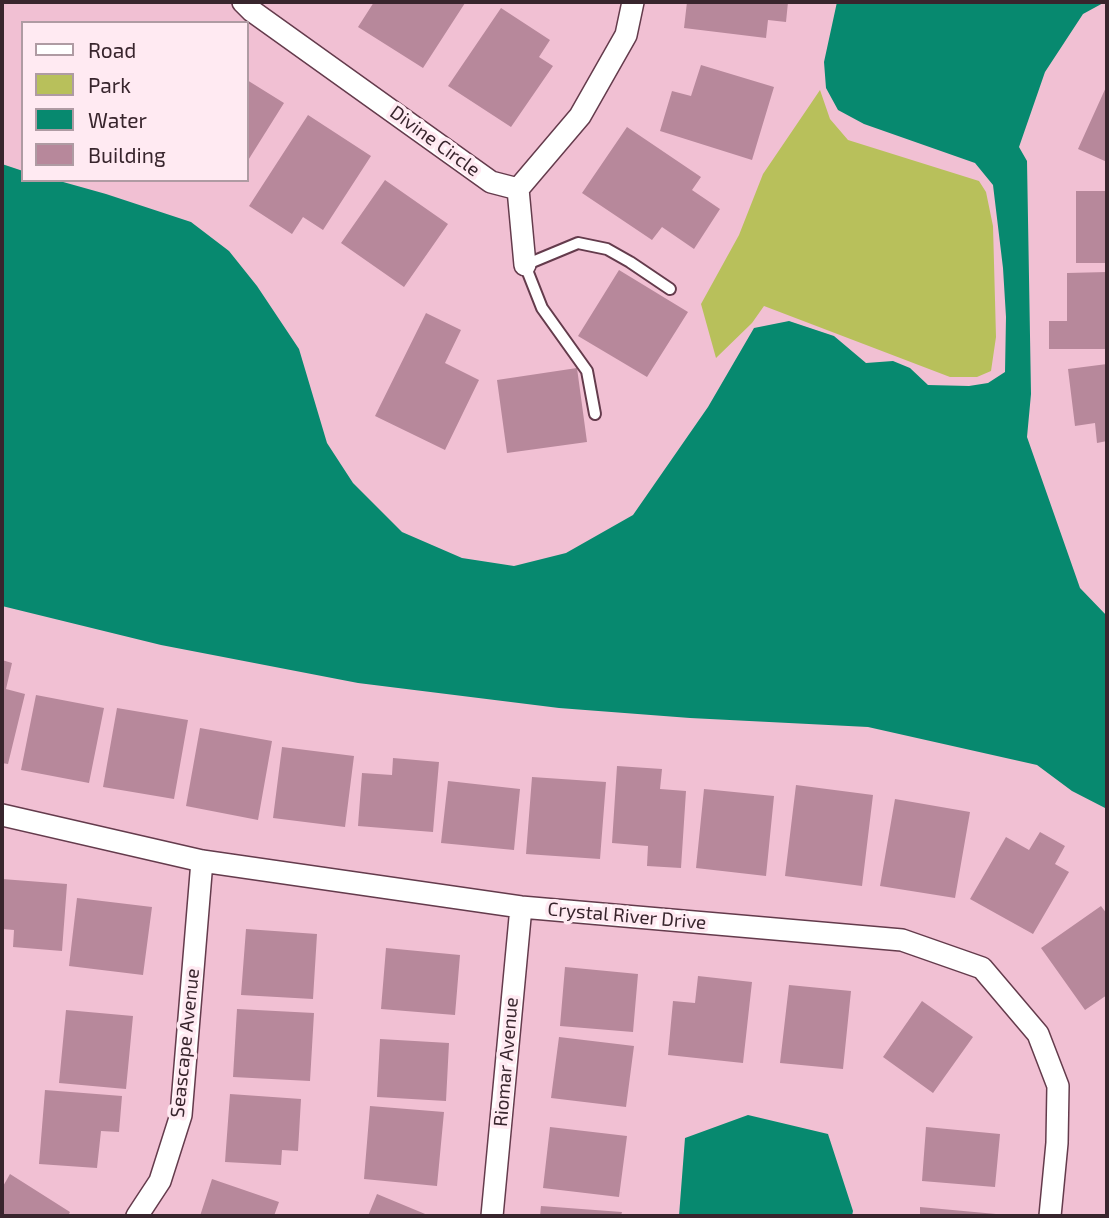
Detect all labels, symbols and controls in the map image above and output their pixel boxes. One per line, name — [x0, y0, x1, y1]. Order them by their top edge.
legend — [21, 21, 248, 182]
text: Road — [88, 37, 136, 62]
text: Park — [88, 72, 131, 97]
street label: Divine Circle — [386, 101, 484, 181]
text: Water — [88, 107, 147, 132]
text: Building — [88, 142, 166, 167]
street label: Crystal River Drive — [547, 898, 707, 934]
street label: Seascape Avenue — [166, 967, 204, 1119]
street label: Riomar Avenue — [489, 996, 523, 1128]

